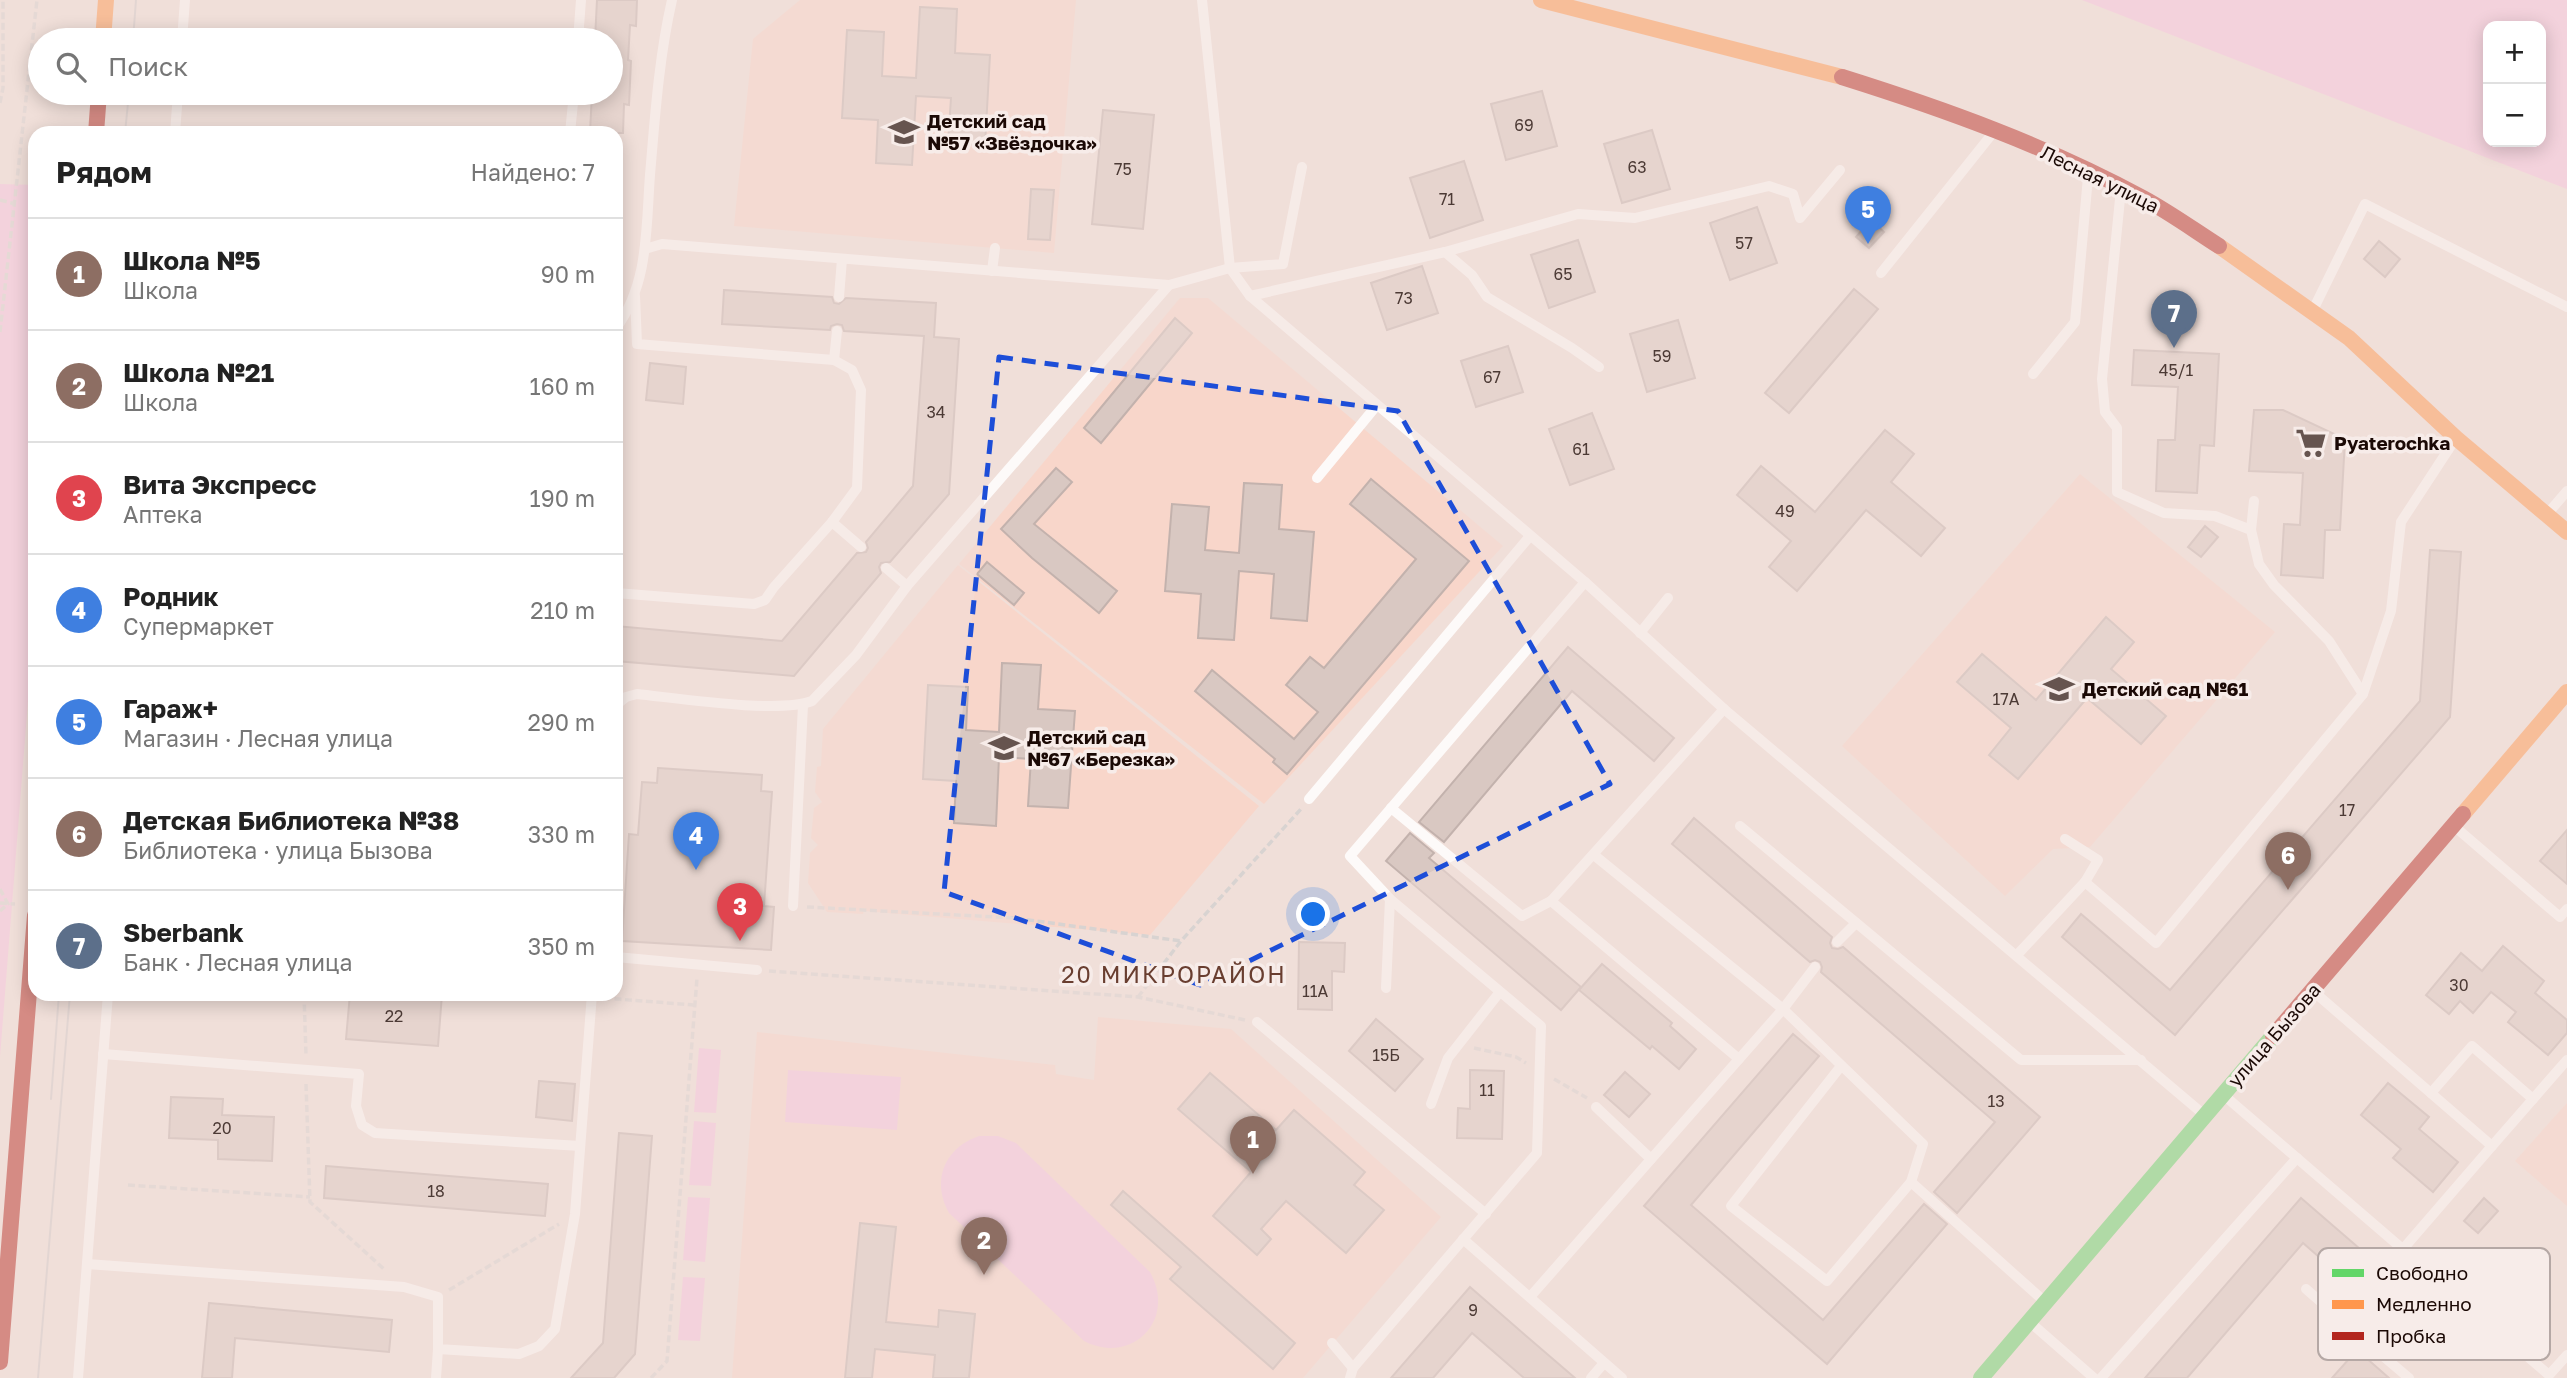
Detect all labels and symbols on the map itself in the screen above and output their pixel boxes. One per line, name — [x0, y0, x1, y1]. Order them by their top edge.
place label: Детский сад №57 «Звёздочка» — [927, 109, 1097, 154]
school or university icon: Детский сад №57 «Звёздочка» — [887, 115, 921, 149]
house number: 69 — [1514, 115, 1534, 135]
street label: Лесная улица — [2037, 140, 2163, 217]
house number: 63 — [1627, 157, 1647, 177]
house number: 75 — [1114, 159, 1132, 179]
pin: 5 — [1845, 186, 1891, 244]
house number: 71 — [1439, 189, 1455, 209]
house number: 57 — [1735, 233, 1753, 253]
house number: 65 — [1554, 264, 1572, 284]
house number: 73 — [1395, 288, 1413, 308]
pin: 7 — [2151, 290, 2197, 348]
house number: 59 — [1653, 346, 1671, 366]
house number: 45/1 — [2159, 360, 2193, 380]
house number: 67 — [1483, 367, 1501, 387]
house number: 34 — [926, 402, 946, 422]
supermarket icon: Pyaterochka — [2294, 426, 2328, 460]
place label: Pyaterochka — [2334, 431, 2450, 454]
house number: 61 — [1572, 439, 1590, 459]
house number: 49 — [1775, 501, 1795, 521]
school or university icon: Детский сад №61 — [2042, 672, 2076, 706]
place label: Детский сад №61 — [2082, 677, 2249, 700]
house number: 17А — [1993, 689, 2020, 709]
place label: Детский сад №67 «Березка» — [1027, 725, 1175, 770]
school or university icon: Детский сад №67 «Березка» — [987, 731, 1021, 765]
house number: 17 — [2339, 800, 2355, 820]
pin: 4 — [673, 812, 719, 870]
pin: 6 — [2265, 832, 2311, 890]
pin: 3 — [717, 883, 763, 941]
your location — [1296, 897, 1330, 931]
district label: 20 МИКРОРАЙОН — [1061, 960, 1287, 988]
house number: 30 — [2449, 975, 2469, 995]
street label: улица Бызова — [2222, 978, 2325, 1091]
house number: 11А — [1302, 981, 1328, 1001]
house number: 22 — [385, 1006, 403, 1026]
house number: 15Б — [1372, 1045, 1400, 1065]
house number: 11 — [1479, 1080, 1495, 1100]
house number: 13 — [1987, 1091, 2005, 1111]
pin: 1 — [1230, 1116, 1276, 1174]
house number: 20 — [212, 1118, 232, 1138]
house number: 18 — [427, 1181, 445, 1201]
pin: 2 — [961, 1217, 1007, 1275]
legend — [2318, 1248, 2550, 1360]
text: Свободно — [2376, 1261, 2468, 1284]
text: Медленно — [2376, 1292, 2472, 1315]
house number: 9 — [1468, 1300, 1478, 1320]
text: Пробка — [2376, 1324, 2446, 1347]

